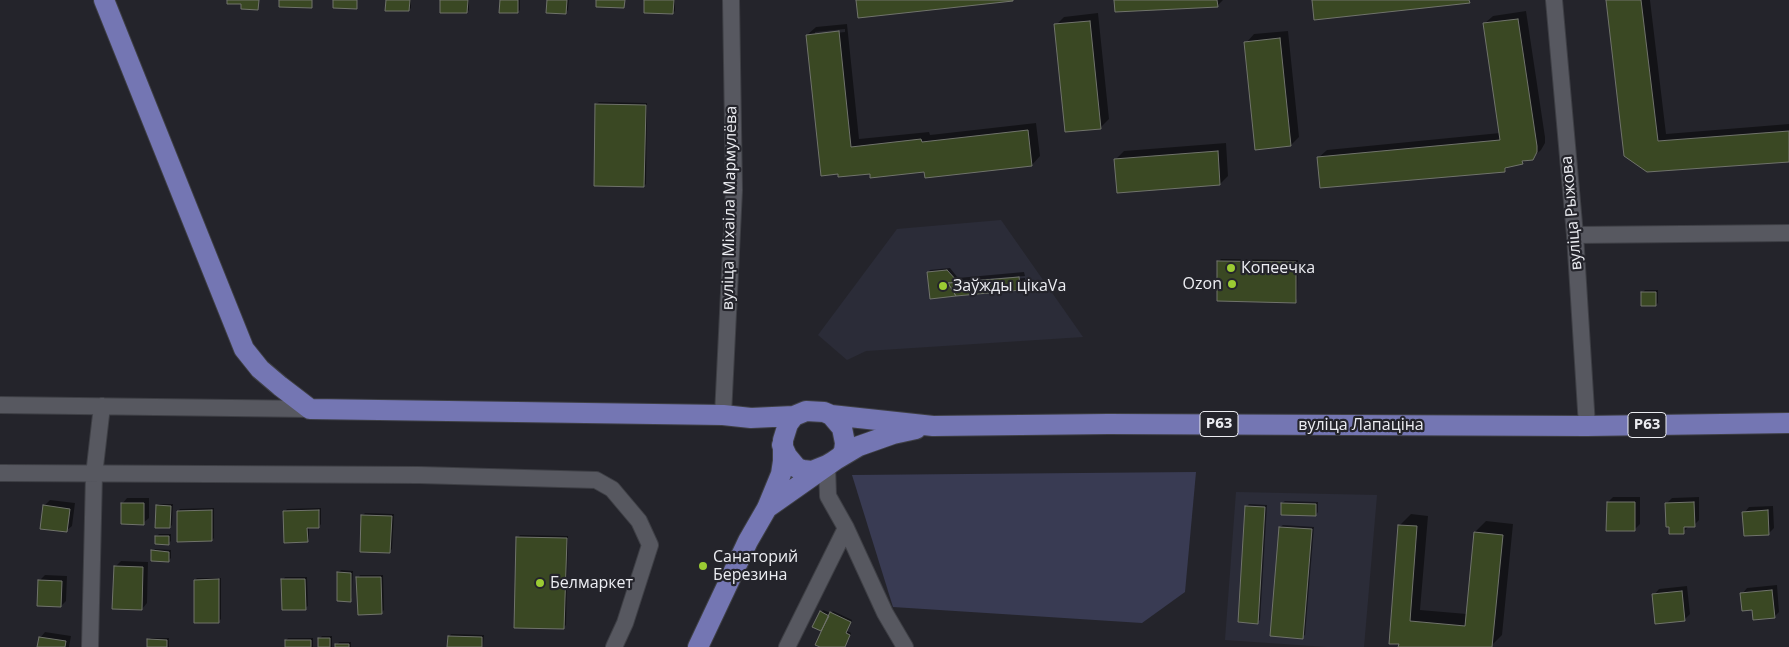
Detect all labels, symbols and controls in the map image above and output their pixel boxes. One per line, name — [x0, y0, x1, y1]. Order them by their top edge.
street label: вуліца Міхаіла Мармулёва — [719, 106, 741, 310]
street label: вуліца Рыжова — [1557, 155, 1587, 271]
place label: Копеечка — [1241, 258, 1315, 278]
marker: Копеечка — [1225, 262, 1237, 274]
place label: Ozon — [1183, 274, 1222, 294]
place label: Заўжды цікаVа — [953, 276, 1066, 296]
marker: Ozon — [1226, 278, 1238, 290]
marker: Заўжды цікаVа — [937, 280, 949, 292]
road number: Р63 — [1200, 412, 1238, 436]
road number: Р63 — [1628, 412, 1666, 438]
street label: вуліца Лапаціна — [1298, 415, 1424, 435]
place label: Санаторий Березина — [713, 547, 798, 585]
marker: Санаторий Березина — [697, 560, 709, 572]
place label: Белмаркет — [550, 573, 633, 593]
marker: Белмаркет — [534, 577, 546, 589]

